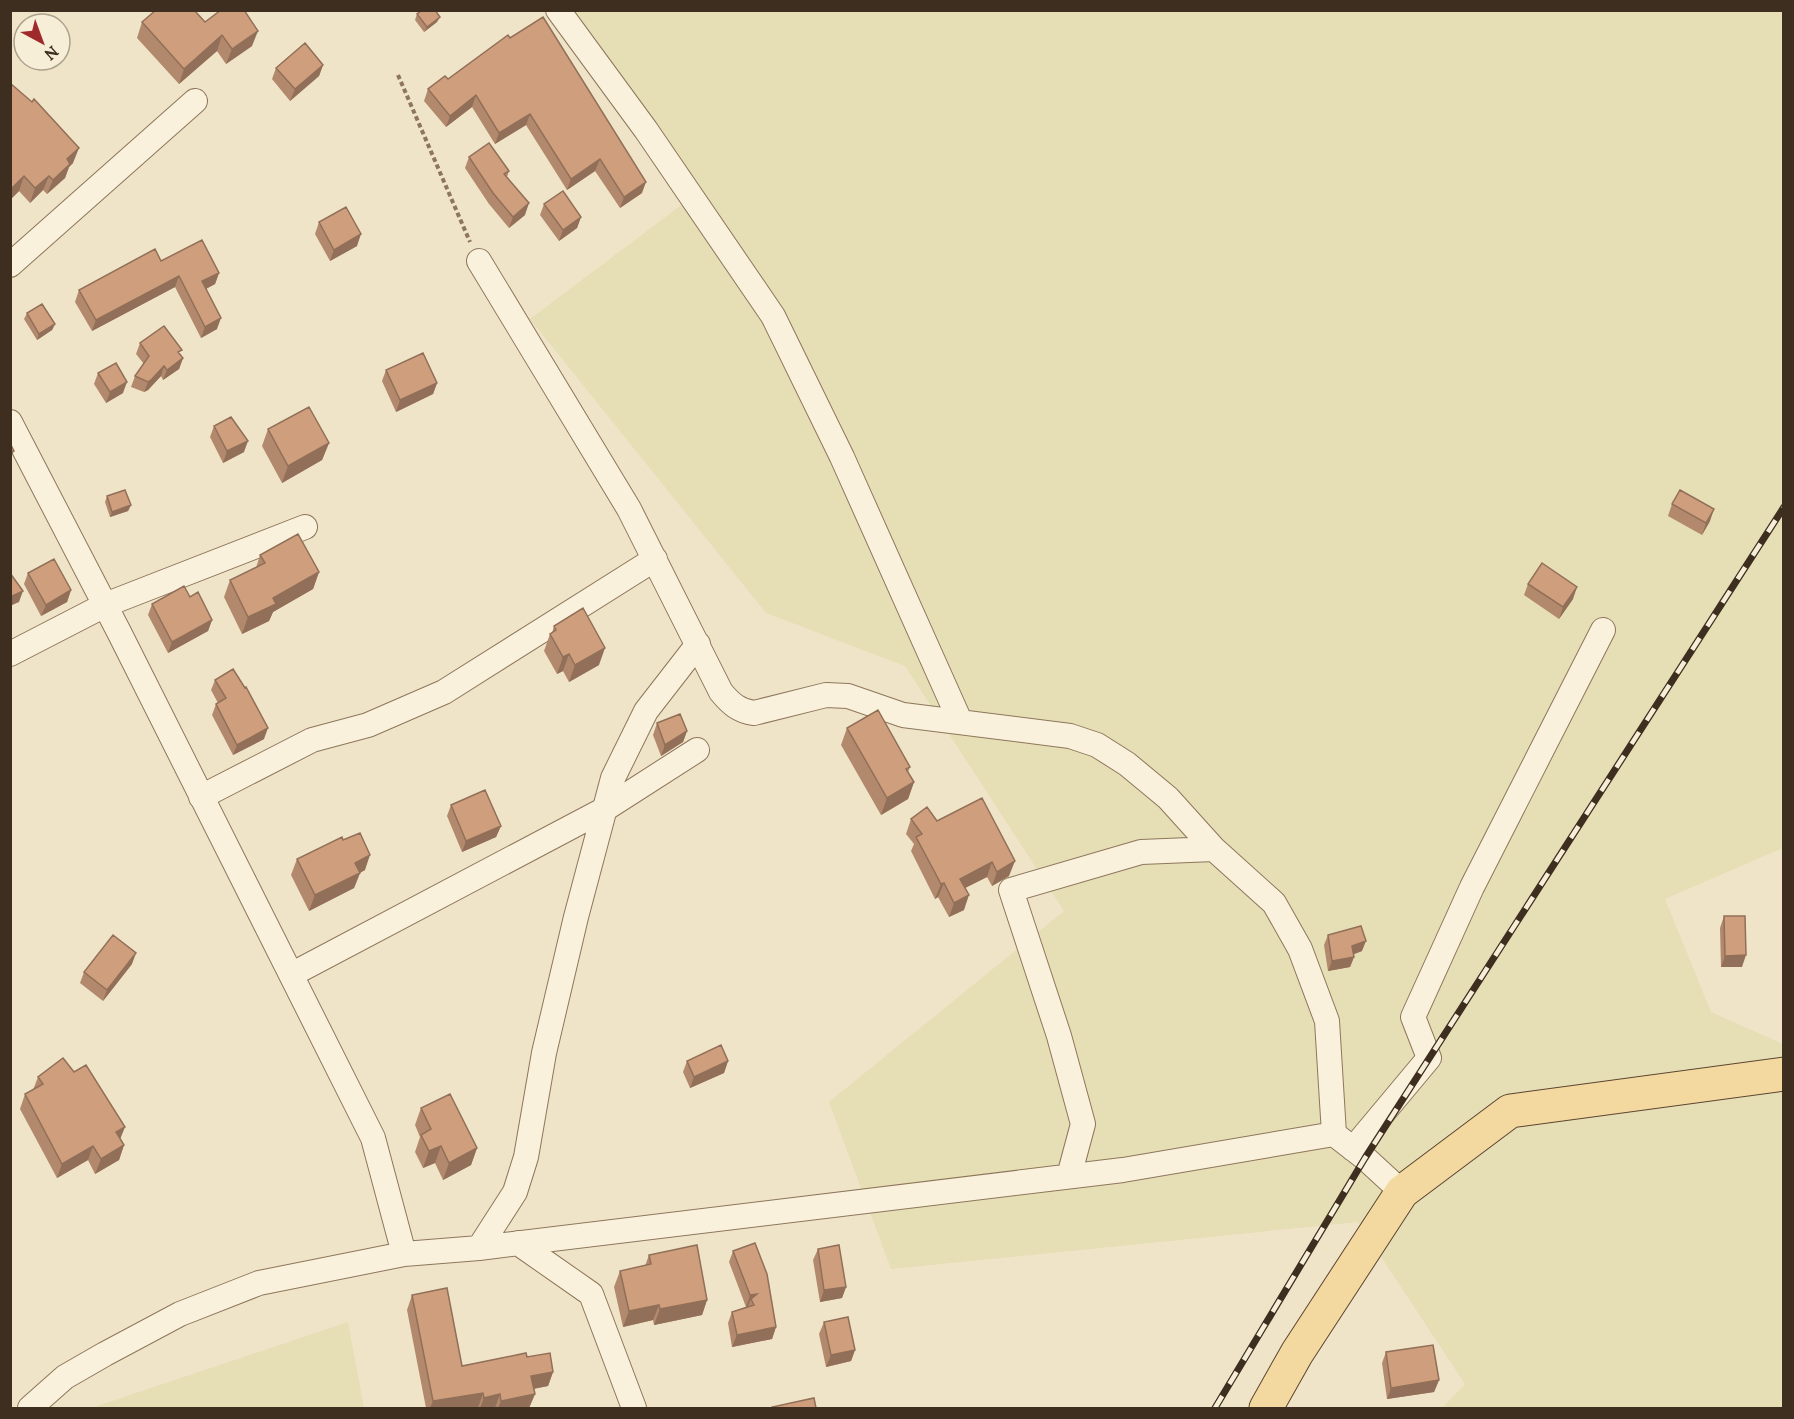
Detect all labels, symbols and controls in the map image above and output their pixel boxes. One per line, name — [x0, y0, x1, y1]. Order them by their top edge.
north arrow — [12, 12, 72, 72]
text: N — [41, 42, 63, 65]

